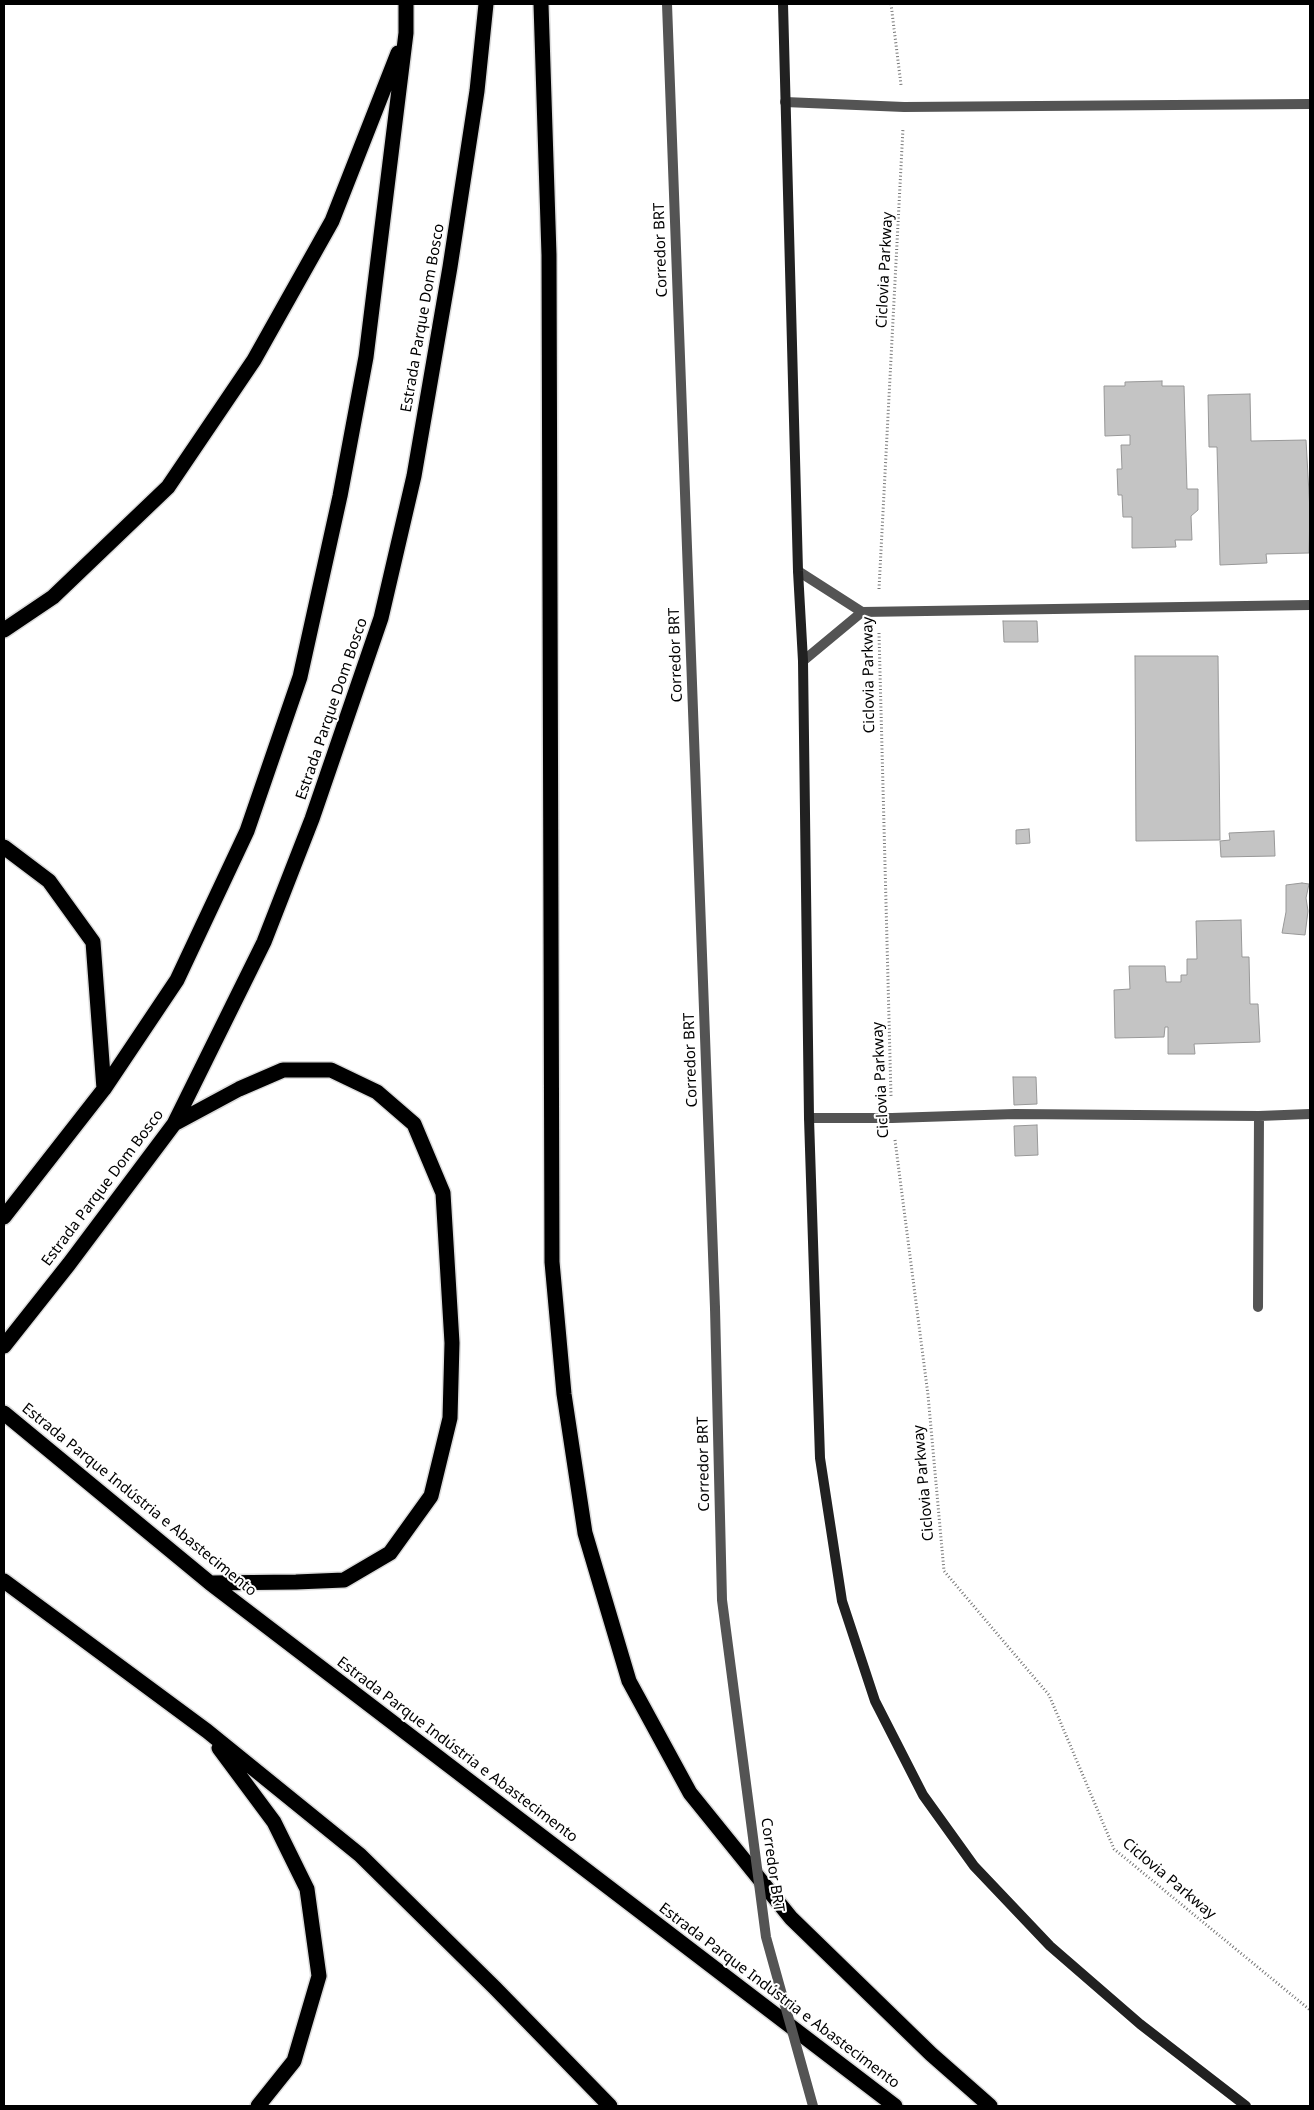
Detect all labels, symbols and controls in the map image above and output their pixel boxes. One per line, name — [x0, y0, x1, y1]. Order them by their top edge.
street label: Corredor BRT — [650, 202, 672, 298]
street label: Ciclovia Parkway — [873, 211, 897, 329]
street label: Estrada Parque Dom Bosco — [398, 222, 448, 414]
street label: Corredor BRT — [665, 607, 687, 703]
street label: Estrada Parque Dom Bosco — [292, 616, 372, 802]
street label: Ciclovia Parkway — [859, 617, 879, 733]
street label: Corredor BRT — [680, 1012, 702, 1108]
street label: Ciclovia Parkway — [869, 1021, 893, 1139]
street label: Estrada Parque Dom Bosco — [38, 1106, 168, 1270]
street label: Estrada Parque Indústria e Abastecimento — [18, 1400, 260, 1600]
street label: Corredor BRT — [694, 1416, 714, 1512]
street label: Ciclovia Parkway — [910, 1424, 938, 1542]
street label: Estrada Parque Indústria e Abastecimento — [333, 1653, 581, 1847]
street label: Corredor BRT — [756, 1817, 788, 1913]
street label: Ciclovia Parkway — [1119, 1835, 1219, 1923]
street label: Estrada Parque Indústria e Abastecimento — [655, 1899, 903, 2093]

